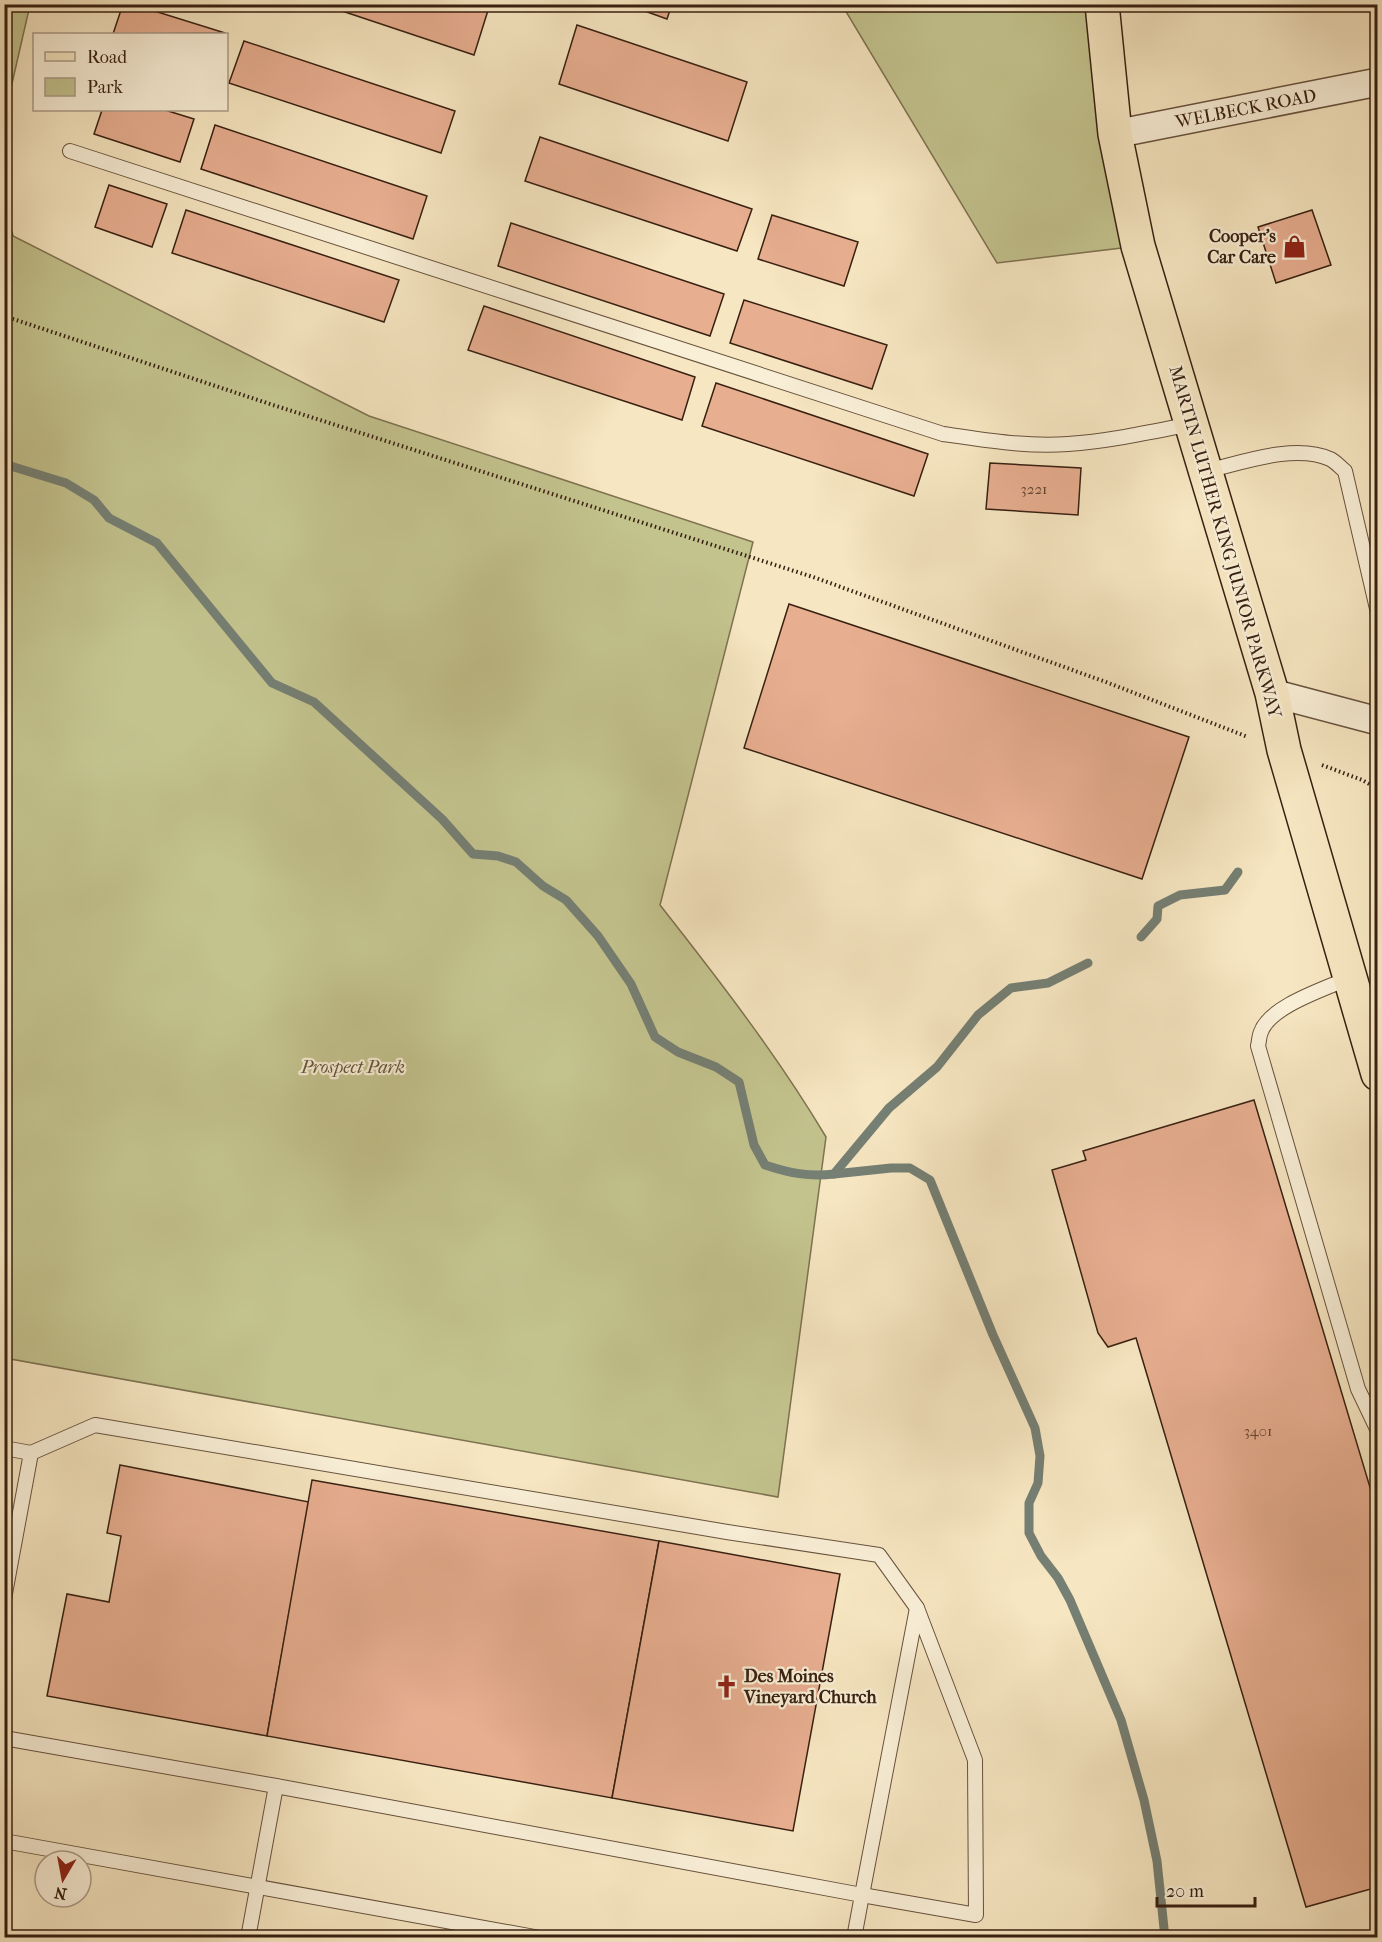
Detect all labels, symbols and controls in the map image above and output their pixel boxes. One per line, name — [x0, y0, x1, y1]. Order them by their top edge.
legend — [33, 33, 228, 111]
text: Road — [87, 47, 127, 68]
text: Park — [87, 77, 124, 98]
street label: WELBECK ROAD — [1173, 85, 1318, 133]
place label: Cooper's Car Care — [1207, 226, 1276, 268]
shop icon: Cooper's Car Care — [1281, 233, 1307, 259]
street label: MARTIN LUTHER KING JUNIOR PARKWAY — [1164, 363, 1286, 721]
house number: 3221 — [1021, 480, 1047, 498]
park label: Prospect Park — [300, 1057, 405, 1078]
house number: 3401 — [1244, 1422, 1272, 1440]
place label: Des Moines Vineyard Church — [743, 1666, 877, 1708]
church icon: Des Moines Vineyard Church — [713, 1673, 739, 1699]
north arrow — [33, 1849, 93, 1909]
scale bar — [1157, 1870, 1254, 1908]
text: 20 m — [1166, 1881, 1204, 1902]
text: N — [52, 1883, 68, 1904]

